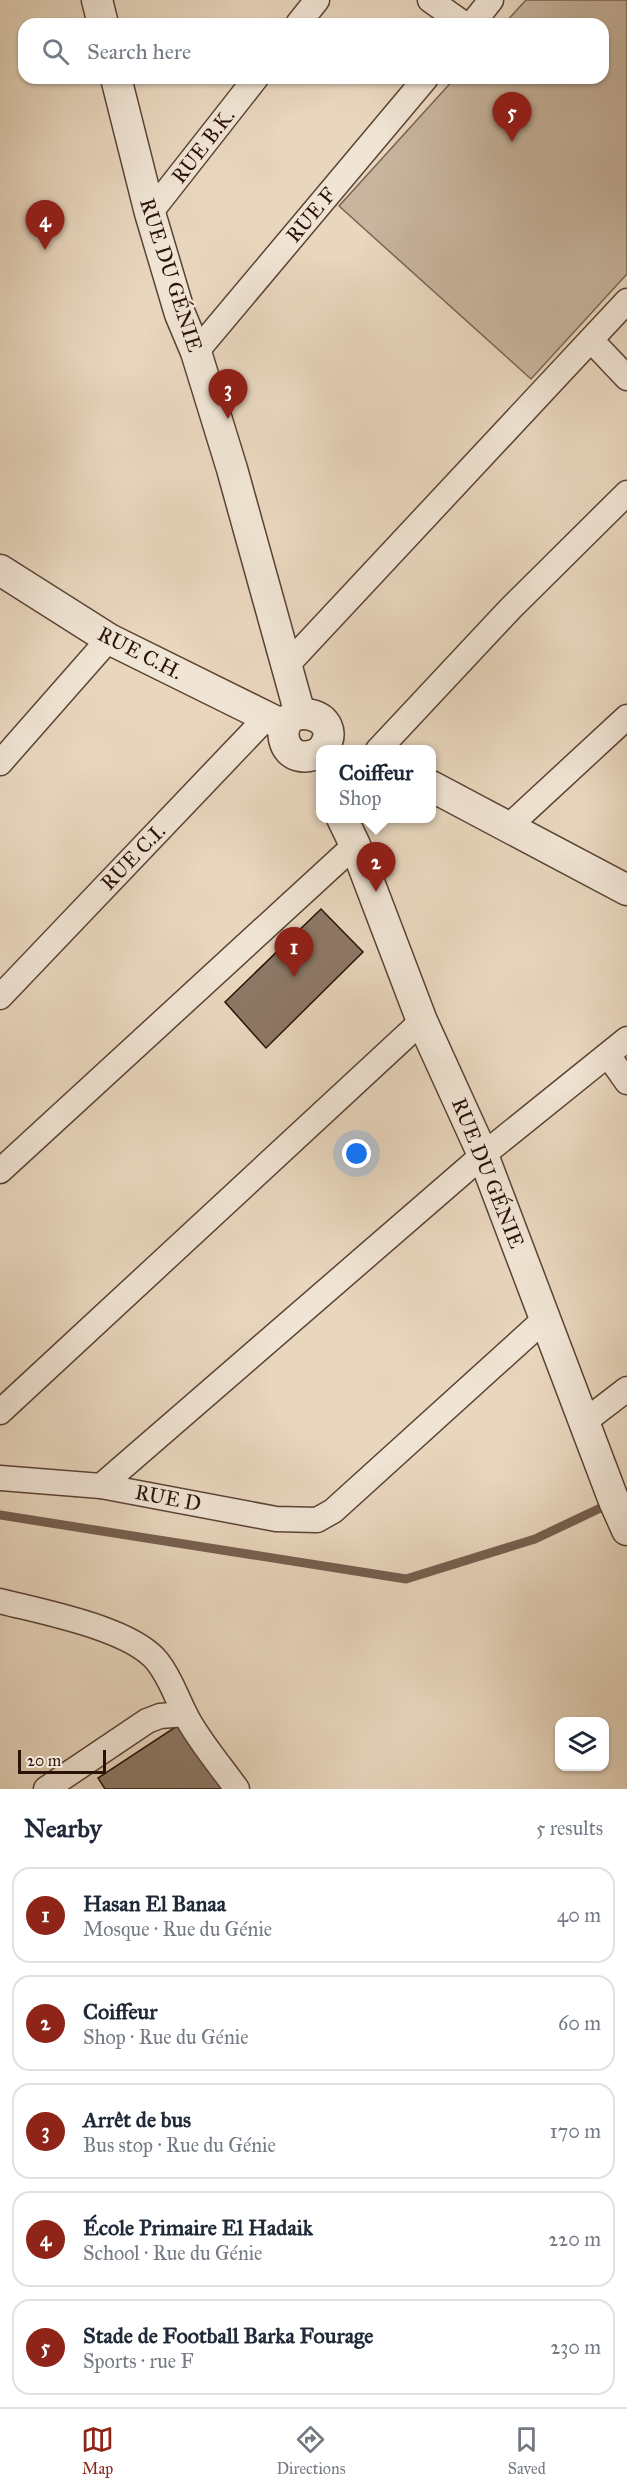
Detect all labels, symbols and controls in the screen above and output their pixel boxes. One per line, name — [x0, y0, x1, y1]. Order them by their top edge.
search box — [18, 18, 609, 84]
icon: search — [39, 35, 72, 68]
text: Search here — [87, 38, 191, 65]
pin: 5 — [492, 92, 532, 142]
street label: RUE B.K. — [166, 103, 240, 189]
street label: RUE F — [280, 182, 342, 248]
street label: RUE DU GÉNIE — [134, 195, 209, 355]
pin: 4 — [26, 200, 64, 250]
pin: 3 — [208, 370, 248, 419]
street label: RUE C.H. — [93, 621, 187, 685]
popup — [316, 745, 436, 823]
text: Coiffeur — [339, 759, 413, 786]
text: Shop — [339, 786, 382, 810]
street label: RUE C.I. — [95, 818, 171, 896]
pin: 2 — [356, 842, 395, 892]
pin: 1 — [274, 928, 314, 977]
street label: RUE DU GÉNIE — [446, 1094, 531, 1252]
your location — [342, 1139, 371, 1168]
street label: RUE D — [133, 1479, 203, 1517]
map controls — [555, 1717, 609, 1771]
button: layers — [555, 1717, 609, 1771]
scale bar — [18, 1747, 106, 1774]
text: 20 m — [27, 1751, 61, 1770]
text: Nearby — [24, 1812, 102, 1844]
text: 5 results — [536, 1816, 603, 1840]
text: Hasan El Banaa — [83, 1890, 226, 1917]
text: 1 — [42, 1903, 49, 1927]
text: 40 m — [557, 1903, 601, 1927]
text: Mosque · Rue du Génie — [83, 1917, 272, 1941]
text: Coiffeur — [83, 1998, 158, 2025]
text: 2 — [41, 2011, 50, 2035]
text: 60 m — [558, 2011, 601, 2035]
text: Shop · Rue du Génie — [83, 2025, 248, 2049]
text: Arrêt de bus — [83, 2106, 191, 2133]
text: 3 — [42, 2119, 50, 2143]
text: 170 m — [550, 2119, 601, 2143]
text: Bus stop · Rue du Génie — [83, 2133, 276, 2157]
text: École Primaire El Hadaik — [83, 2214, 313, 2241]
text: 4 — [40, 2227, 51, 2251]
text: 220 m — [549, 2227, 601, 2251]
text: School · Rue du Génie — [83, 2241, 262, 2265]
text: Stade de Football Barka Fourage — [83, 2322, 373, 2349]
text: 5 — [41, 2335, 50, 2359]
text: 230 m — [550, 2335, 601, 2359]
text: Sports · rue F — [83, 2349, 194, 2373]
tab: Map — [81, 2423, 114, 2478]
tab: Directions — [276, 2423, 345, 2478]
tab: Saved — [508, 2423, 546, 2478]

